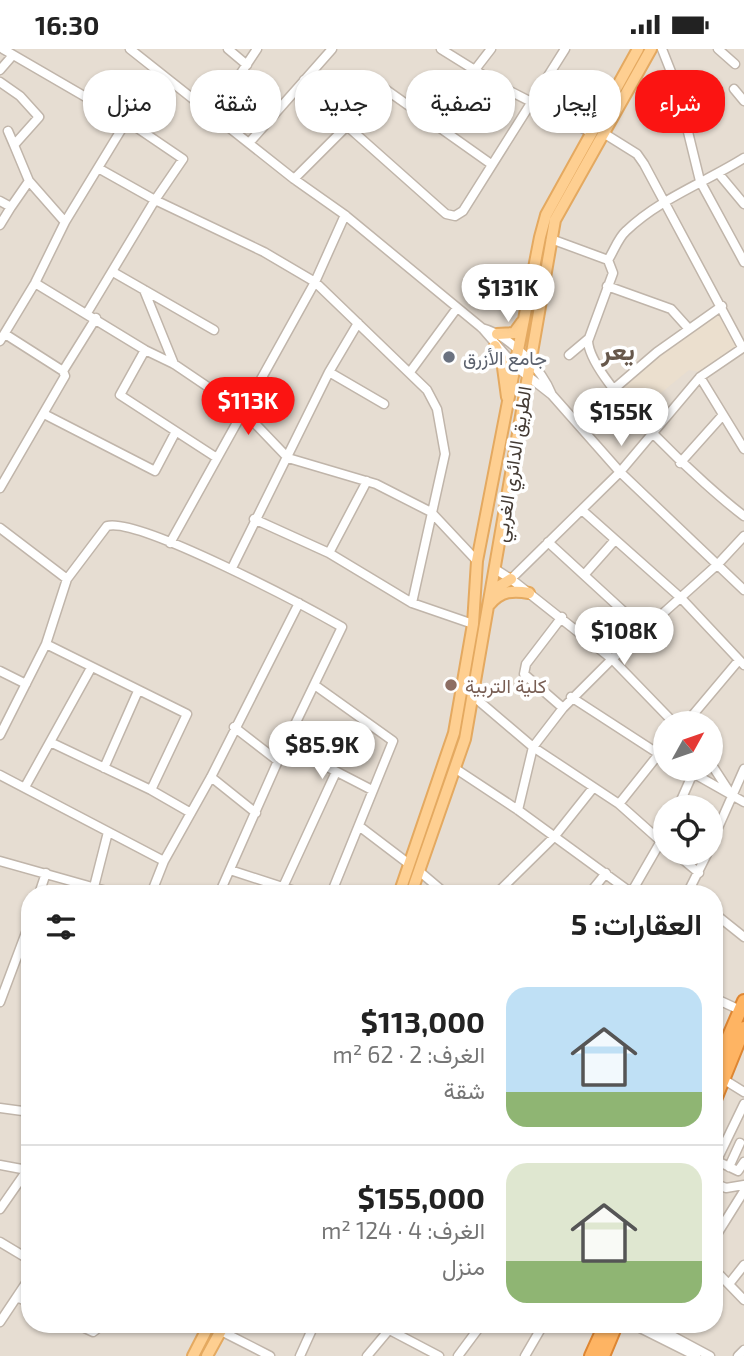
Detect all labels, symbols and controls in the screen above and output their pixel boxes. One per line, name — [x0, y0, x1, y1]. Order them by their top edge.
text: 16:30 — [35, 9, 99, 40]
chip: منزل — [83, 70, 176, 133]
chip: شقة — [190, 70, 281, 133]
chip: جديد — [295, 70, 392, 133]
chip: تصفية — [406, 70, 515, 133]
chip: إيجار — [529, 70, 621, 133]
chip: شراء — [635, 70, 725, 133]
pin: $131K — [459, 265, 557, 324]
text: $131K — [478, 273, 538, 301]
district label: يعر — [600, 334, 635, 367]
place label: جامع الأزرق — [463, 346, 547, 372]
marker: جامع الأزرق — [441, 349, 457, 365]
pin: $113K — [199, 377, 297, 437]
street label: الطريق الدائري الغربي — [488, 384, 541, 544]
text: $113K — [218, 386, 278, 414]
pin: $155K — [572, 389, 670, 448]
text: $155K — [589, 397, 653, 425]
pin: $108K — [575, 607, 673, 667]
text: $108K — [591, 616, 657, 644]
place label: كلية التربية — [465, 674, 546, 698]
marker: كلية التربية — [443, 677, 459, 693]
north arrow — [653, 711, 723, 781]
map controls — [653, 711, 723, 865]
pin: $85.9K — [265, 721, 379, 781]
text: $85.9K — [285, 730, 359, 758]
button: locate — [653, 795, 723, 865]
text: العقارات: 5 — [571, 905, 702, 941]
icon: filters — [42, 908, 80, 946]
text: $113,000 — [361, 1003, 485, 1039]
icon: home — [562, 1015, 646, 1099]
text: الغرف: 2 · 62 m² — [333, 1040, 485, 1068]
text: شقة — [443, 1076, 485, 1104]
text: $155,000 — [357, 1179, 485, 1215]
icon: home — [562, 1191, 646, 1275]
text: الغرف: 4 · 124 m² — [321, 1216, 485, 1244]
text: منزل — [442, 1252, 485, 1280]

